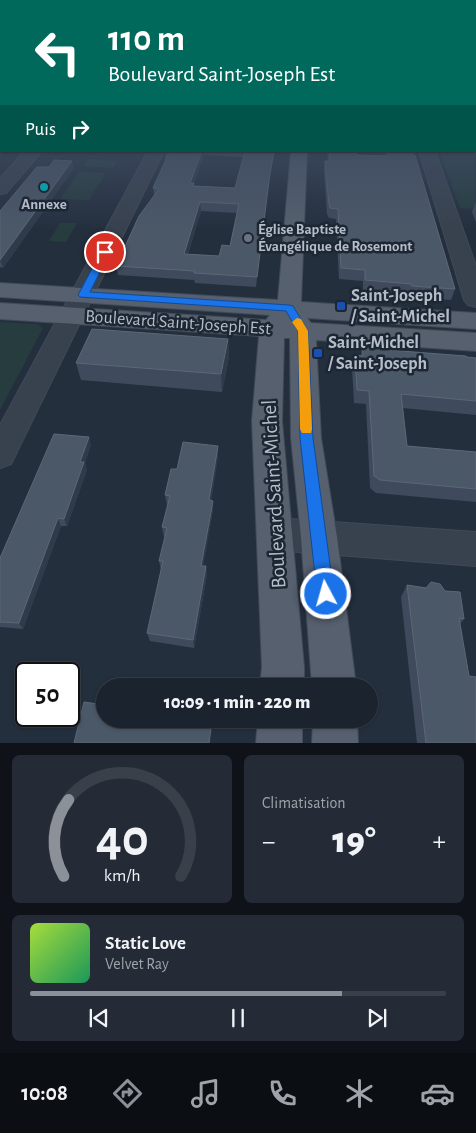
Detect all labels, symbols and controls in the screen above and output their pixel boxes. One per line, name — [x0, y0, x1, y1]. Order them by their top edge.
icon: left — [25, 20, 90, 85]
text: 110 m — [108, 22, 185, 57]
text: Boulevard Saint-Joseph Est — [108, 63, 335, 85]
icon: right — [66, 115, 94, 143]
text: Puis — [25, 120, 56, 139]
marker: Annexe — [38, 181, 50, 193]
place label: Annexe — [21, 197, 67, 212]
place label: Église Baptiste Évangélique de Rosemont — [258, 220, 412, 254]
pin — [84, 231, 126, 273]
marker: Église Baptiste Évangélique de Rosemont — [242, 232, 254, 244]
icon: arrive — [91, 238, 119, 266]
place label: Saint-Joseph / Saint-Michel — [350, 287, 450, 326]
marker: Saint-Joseph / Saint-Michel — [335, 300, 347, 312]
street label: Boulevard Saint-Joseph Est — [85, 308, 272, 338]
place label: Saint-Michel / Saint-Joseph — [327, 334, 427, 373]
marker: Saint-Michel / Saint-Joseph — [312, 347, 324, 359]
street label: Boulevard Saint-Michel — [259, 399, 289, 589]
position arrow — [299, 567, 351, 619]
speed limit sign: 50 — [15, 662, 80, 727]
text: 10:09 · 1 min · 220 m — [164, 693, 310, 712]
text: Climatisation — [262, 795, 346, 811]
text: 40 — [95, 813, 149, 865]
text: 19° — [332, 822, 376, 860]
text: − — [262, 828, 275, 856]
text: + — [433, 828, 446, 856]
text: km/h — [104, 867, 140, 885]
text: Static Love — [105, 934, 186, 953]
text: Velvet Ray — [105, 956, 169, 972]
icon: previous — [85, 1004, 113, 1032]
icon: pause — [224, 1004, 252, 1032]
icon: next — [363, 1004, 391, 1032]
icon: directions — [110, 1076, 145, 1111]
icon: music — [188, 1076, 223, 1111]
icon: phone — [265, 1076, 300, 1111]
icon: climate — [342, 1076, 377, 1111]
icon: car — [420, 1076, 455, 1111]
text: 10:08 — [21, 1082, 68, 1104]

